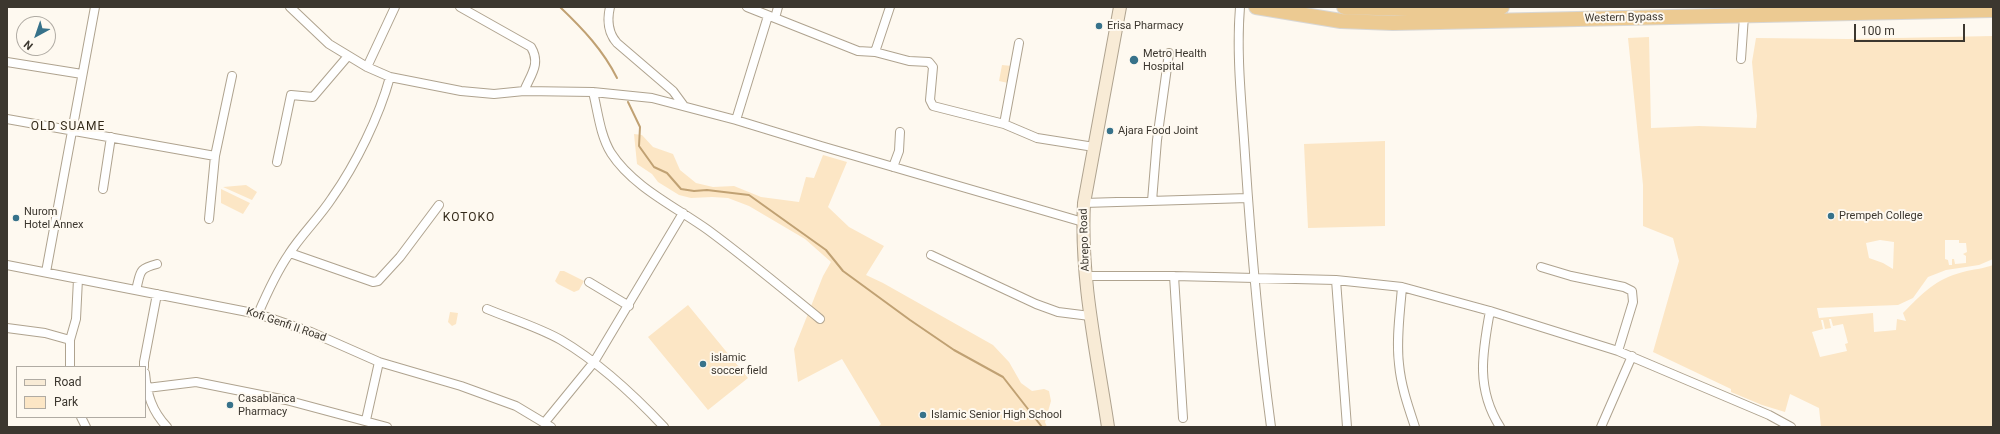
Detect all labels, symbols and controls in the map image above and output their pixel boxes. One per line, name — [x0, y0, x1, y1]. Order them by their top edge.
street label: Western Bypass — [1585, 11, 1663, 25]
north arrow — [16, 16, 56, 56]
scale bar — [1856, 16, 1967, 42]
place label: Erisa Pharmacy — [1107, 19, 1183, 33]
marker: Erisa Pharmacy — [1094, 21, 1104, 31]
text: 100 m — [1861, 24, 1895, 38]
text: N — [21, 37, 36, 52]
place label: Metro Health Hospital — [1143, 47, 1207, 73]
marker: Metro Health Hospital — [1128, 54, 1140, 66]
district label: OLD SUAME — [31, 120, 105, 134]
place label: Ajara Food Joint — [1118, 124, 1198, 138]
marker: Ajara Food Joint — [1105, 126, 1115, 136]
place label: Nurom Hotel Annex — [24, 205, 84, 231]
street label: Abrepo Road — [1077, 208, 1093, 272]
place label: Prempeh College — [1839, 209, 1922, 223]
district label: KOTOKO — [443, 211, 495, 225]
marker: Prempeh College — [1826, 211, 1836, 221]
marker: Nurom Hotel Annex — [11, 213, 21, 223]
street label: Kofi Genfi II Road — [244, 305, 328, 345]
place label: islamic soccer field — [711, 351, 768, 377]
marker: islamic soccer field — [698, 359, 708, 369]
legend — [16, 366, 146, 418]
text: Road — [54, 375, 82, 389]
place label: Casablanca Pharmacy — [238, 392, 295, 418]
text: Park — [54, 395, 78, 409]
marker: Casablanca Pharmacy — [225, 400, 235, 410]
place label: Islamic Senior High School — [931, 408, 1062, 422]
marker: Islamic Senior High School — [918, 410, 928, 420]

